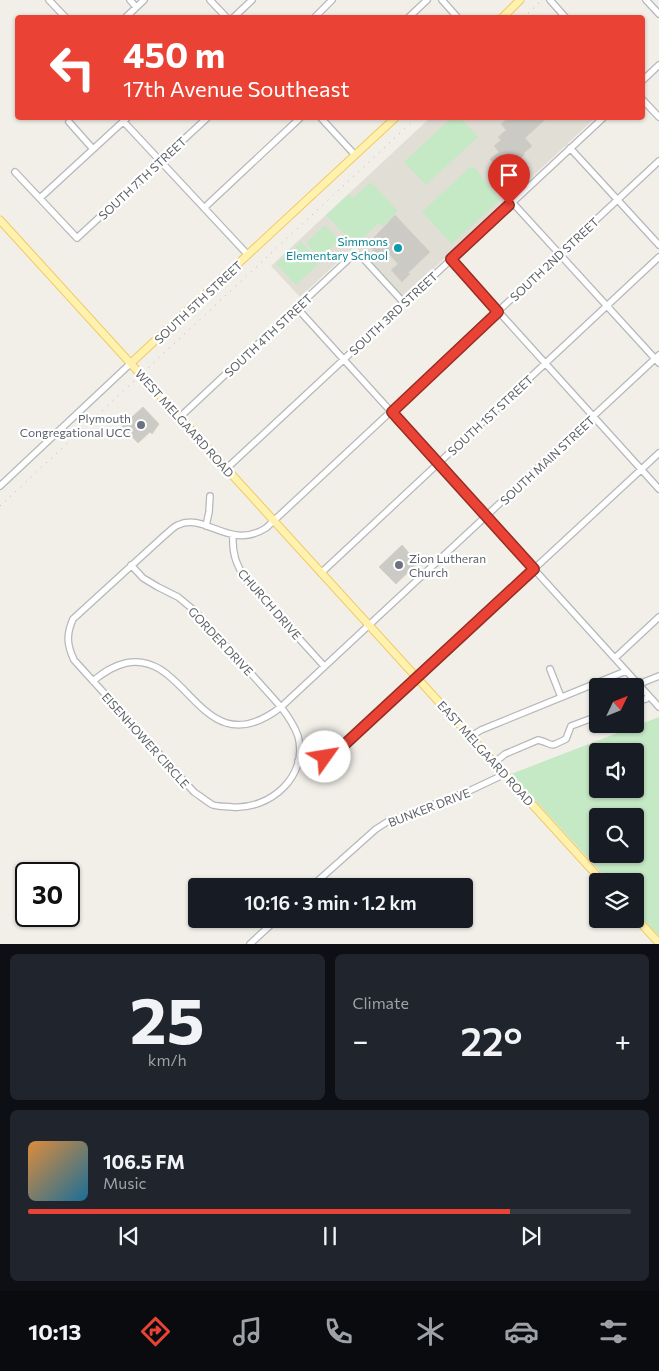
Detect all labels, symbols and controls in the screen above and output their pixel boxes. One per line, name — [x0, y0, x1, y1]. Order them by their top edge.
text: 450 m — [123, 32, 225, 75]
icon: left — [40, 35, 105, 100]
text: 17th Avenue Southeast — [123, 75, 349, 102]
street label: SOUTH 7TH STREET — [95, 134, 189, 222]
pin — [488, 154, 530, 205]
icon: arrive — [495, 161, 523, 189]
street label: SOUTH 2ND STREET — [507, 214, 601, 304]
place label: Simmons Elementary School — [286, 234, 388, 262]
marker: Simmons Elementary School — [392, 242, 404, 254]
street label: SOUTH 5TH STREET — [151, 258, 245, 346]
street label: SOUTH 3RD STREET — [346, 268, 440, 357]
street label: SOUTH 4TH STREET — [221, 291, 315, 379]
street label: WEST MELGAARD ROAD — [133, 366, 237, 480]
street label: SOUTH 1ST STREET — [445, 372, 536, 458]
place label: Plymouth Congregational UCC — [20, 411, 131, 439]
street label: SOUTH MAIN STREET — [497, 413, 597, 507]
marker: Plymouth Congregational UCC — [135, 419, 147, 431]
place label: Zion Lutheran Church — [409, 551, 486, 579]
marker: Zion Lutheran Church — [393, 559, 405, 571]
street label: CHURCH DRIVE — [236, 566, 304, 642]
street label: GORDER DRIVE — [186, 604, 256, 678]
north arrow — [589, 678, 644, 732]
map controls — [589, 678, 644, 928]
street label: EISENHOWER CIRCLE — [99, 689, 193, 791]
street label: EAST MELGAARD ROAD — [435, 698, 537, 809]
position arrow — [298, 730, 350, 782]
button: sound — [589, 743, 644, 798]
street label: BUNKER DRIVE — [386, 785, 472, 829]
button: search — [589, 808, 644, 863]
speed limit sign: 30 — [15, 862, 80, 927]
button: layers — [589, 873, 644, 928]
text: 10:16 · 3 min · 1.2 km — [244, 891, 417, 914]
text: 25 — [130, 978, 205, 1057]
text: Climate — [353, 993, 409, 1012]
text: 22° — [461, 1017, 522, 1064]
text: − — [353, 1023, 368, 1057]
text: + — [615, 1023, 631, 1057]
text: km/h — [148, 1050, 187, 1069]
text: 106.5 FM — [103, 1150, 185, 1173]
text: Music — [103, 1173, 147, 1192]
icon: previous — [115, 1222, 143, 1250]
icon: pause — [316, 1222, 344, 1250]
icon: next — [517, 1222, 545, 1250]
icon: directions — [138, 1314, 173, 1349]
icon: music — [230, 1314, 265, 1349]
icon: phone — [321, 1314, 356, 1349]
icon: climate — [413, 1314, 448, 1349]
icon: car — [504, 1314, 539, 1349]
icon: filters — [596, 1314, 631, 1349]
text: 10:13 — [28, 1318, 81, 1345]

